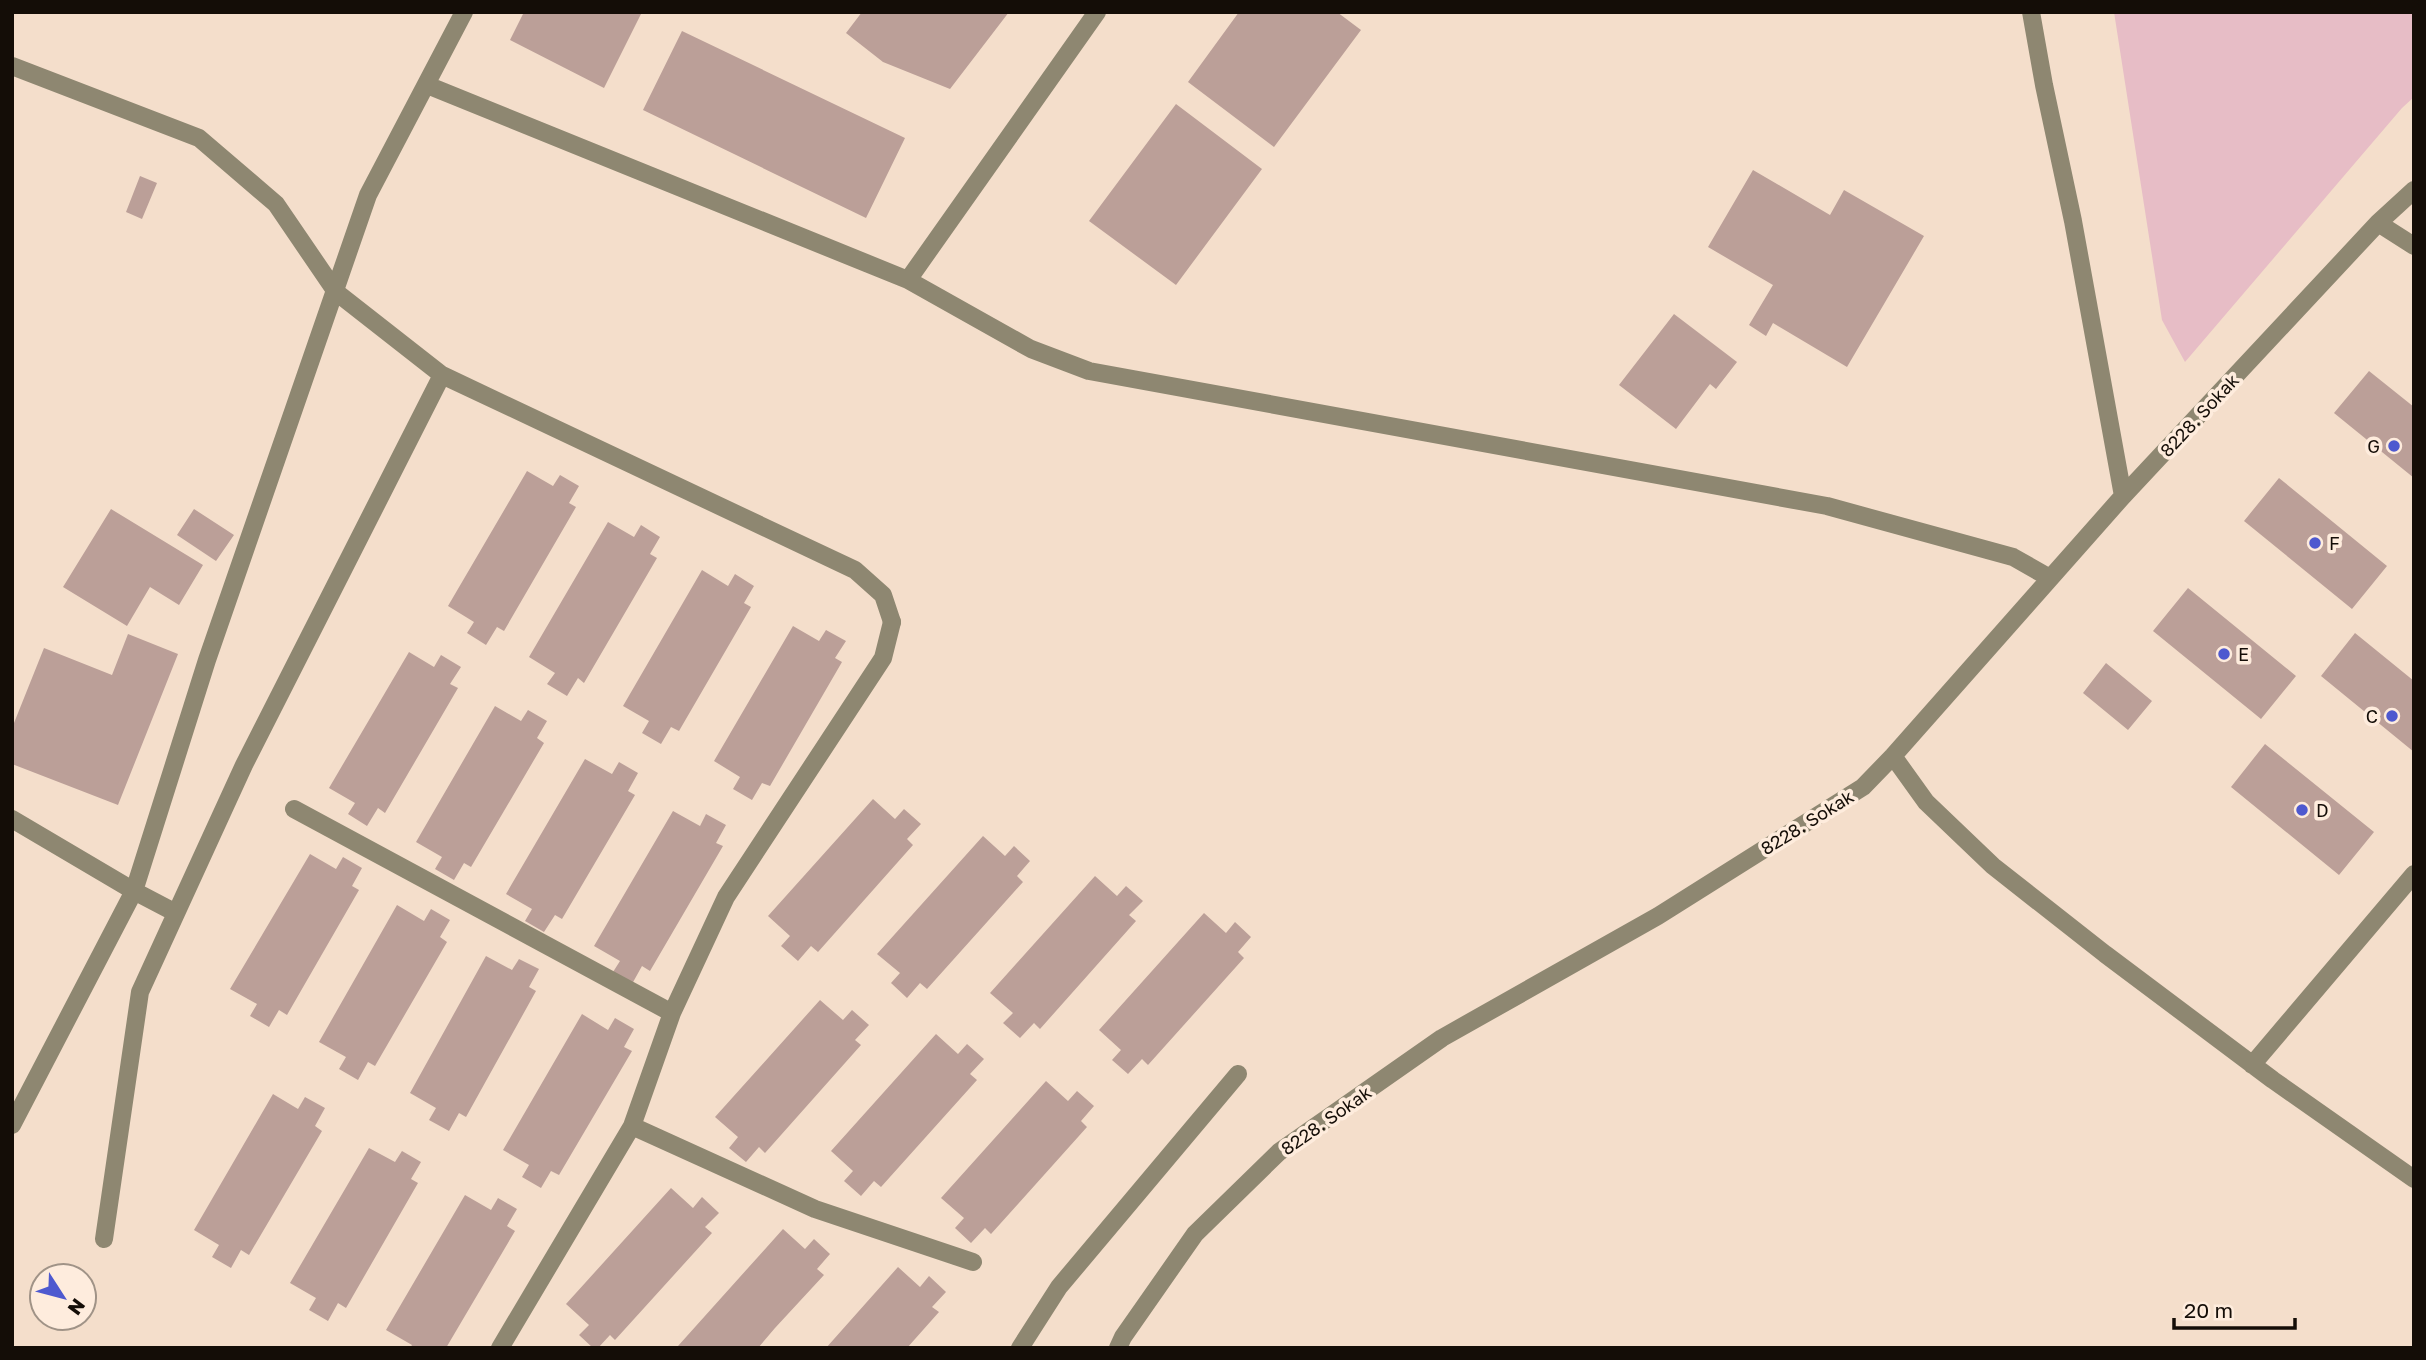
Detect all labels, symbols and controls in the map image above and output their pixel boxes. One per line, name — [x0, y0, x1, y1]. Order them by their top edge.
street label: 8228. Sokak — [2155, 369, 2243, 461]
place label: G — [2367, 435, 2380, 457]
marker: G — [2386, 438, 2402, 454]
place label: F — [2329, 532, 2340, 554]
marker: F — [2307, 535, 2323, 551]
place label: E — [2238, 643, 2249, 665]
marker: E — [2216, 646, 2232, 662]
place label: C — [2366, 705, 2378, 727]
marker: C — [2384, 708, 2400, 724]
street label: 8228. Sokak — [1756, 785, 1858, 859]
place label: D — [2316, 799, 2329, 821]
marker: D — [2294, 802, 2310, 818]
street label: 8228. Sokak — [1277, 1081, 1375, 1159]
north arrow — [28, 1262, 98, 1332]
scale bar — [2174, 1286, 2295, 1330]
text: N — [64, 1295, 91, 1320]
text: 20 m — [2184, 1297, 2233, 1323]

